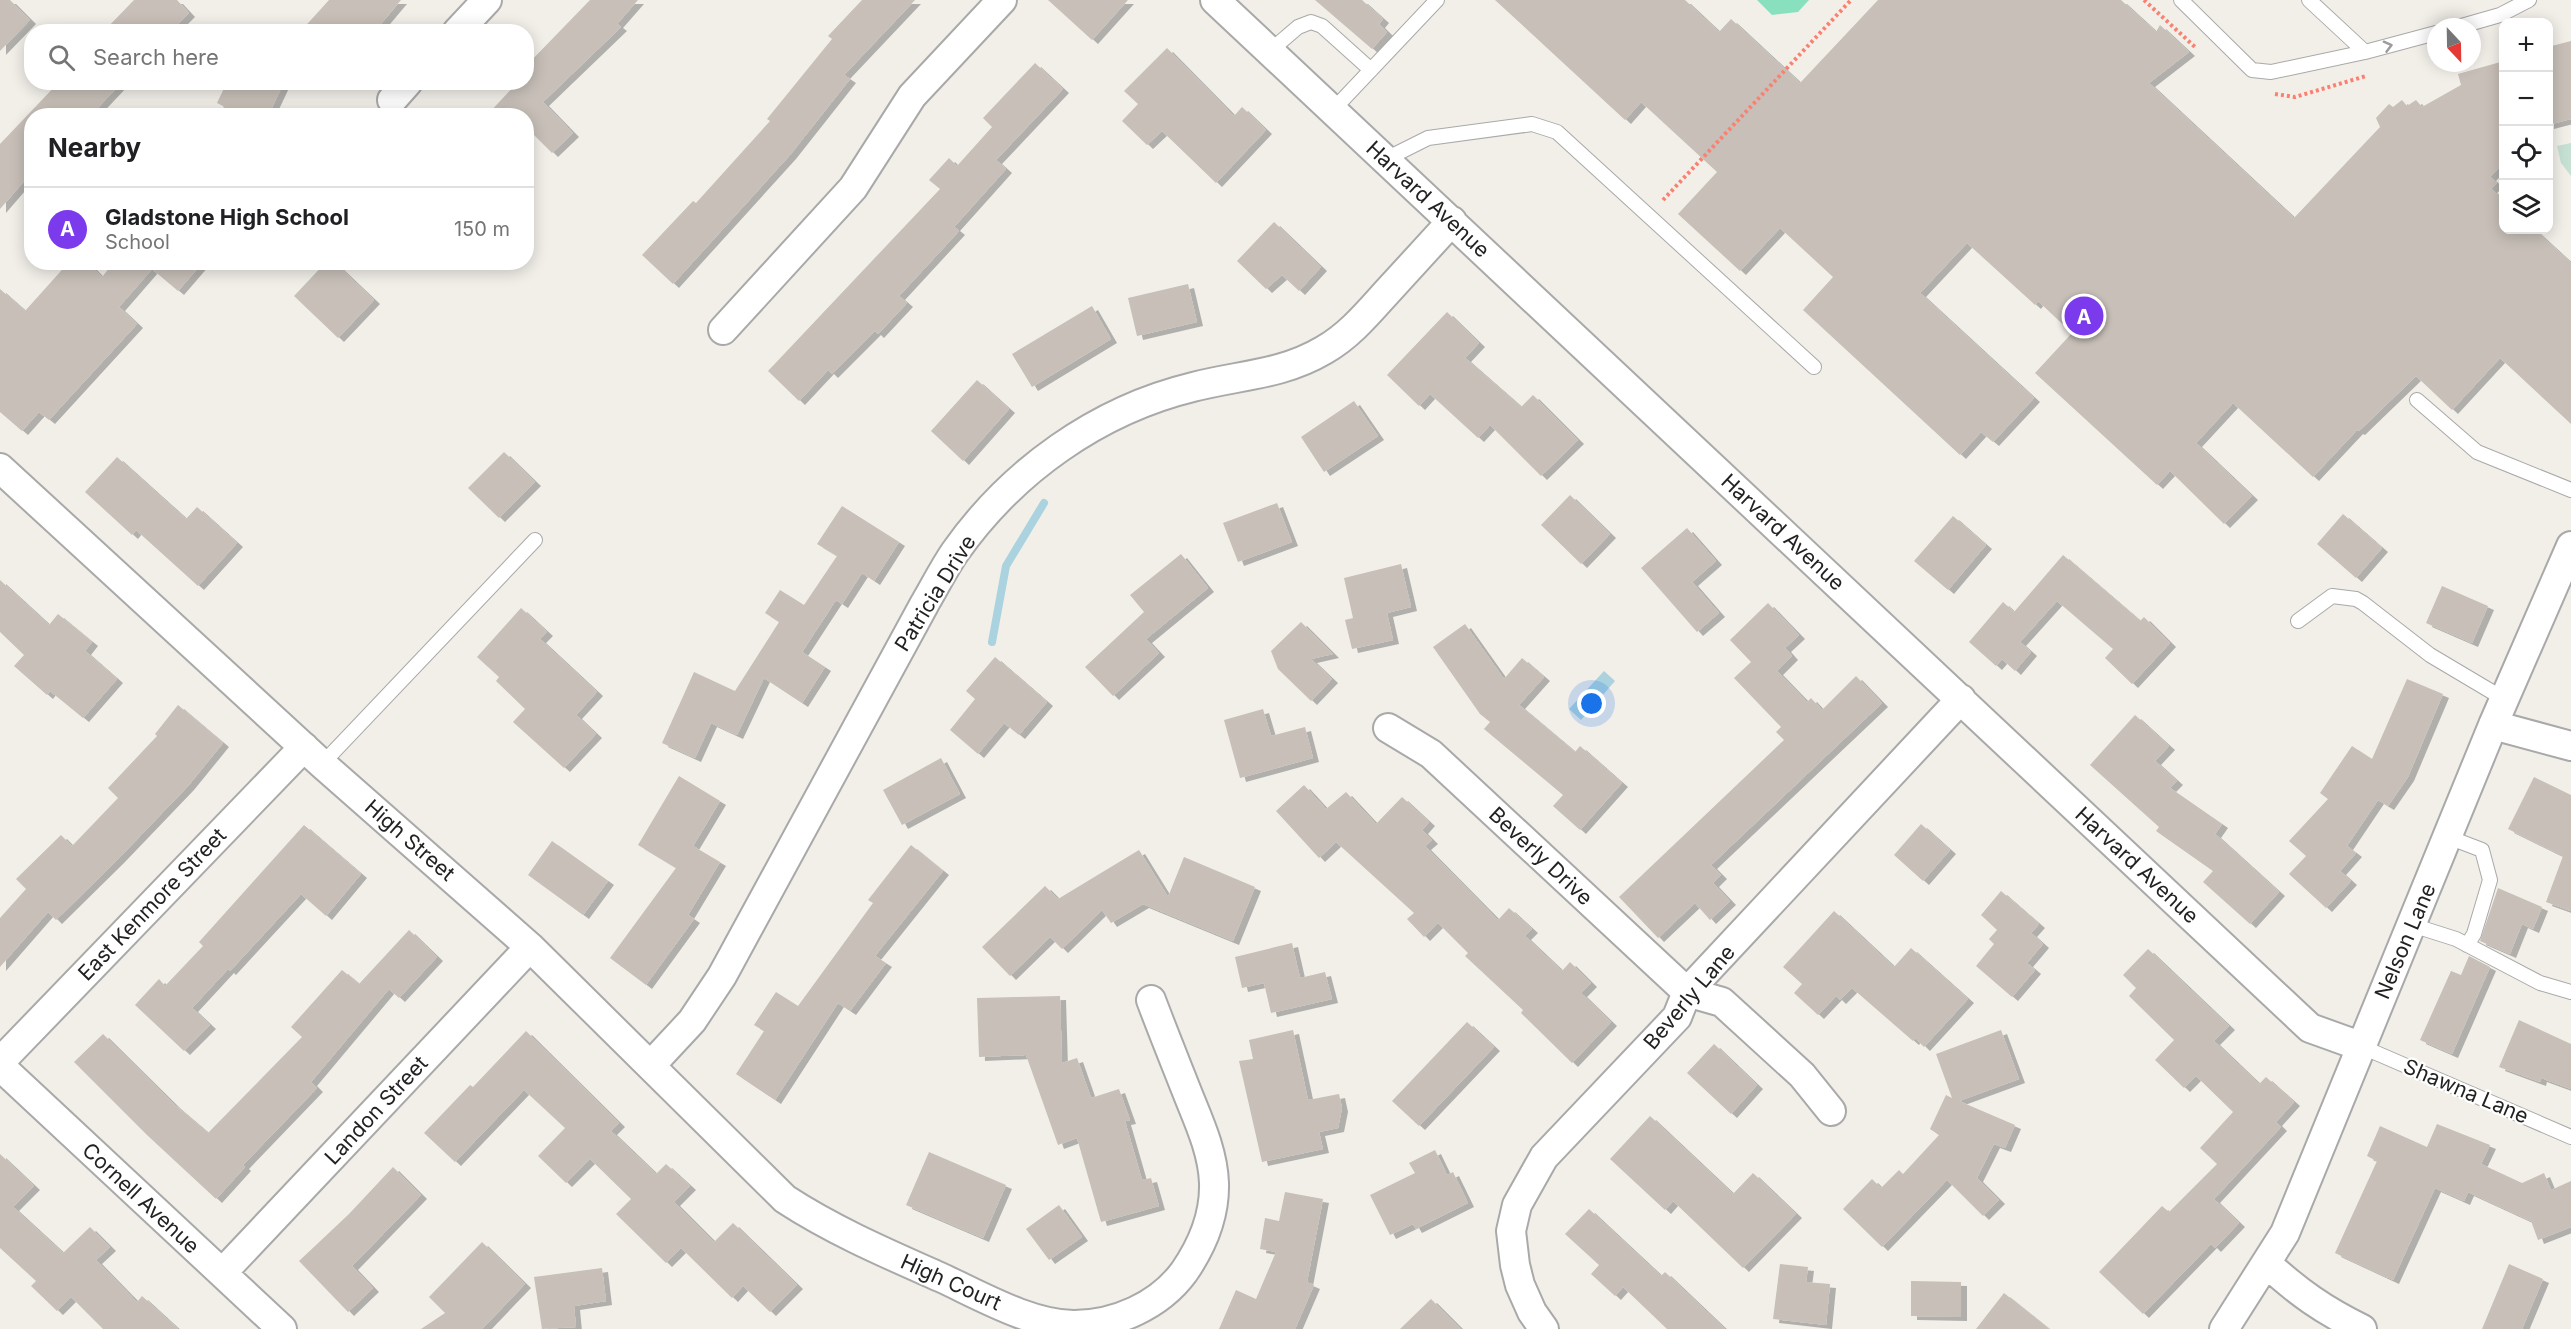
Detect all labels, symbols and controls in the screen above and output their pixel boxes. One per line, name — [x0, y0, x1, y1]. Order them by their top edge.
north arrow — [2427, 18, 2481, 72]
map controls — [2499, 18, 2553, 234]
button: + — [2499, 18, 2553, 72]
search box — [24, 24, 534, 90]
icon: search — [45, 41, 78, 74]
one-way arrow — [2382, 41, 2393, 53]
text: Search here — [93, 44, 219, 70]
button: − — [2499, 72, 2553, 126]
button: locate — [2499, 126, 2553, 180]
text: Nearby — [48, 132, 141, 163]
street label: Harvard Avenue — [1361, 136, 1495, 262]
button: layers — [2499, 180, 2553, 234]
text: Gladstone High School — [105, 204, 349, 230]
text: A — [60, 217, 75, 241]
text: 150 m — [454, 217, 510, 241]
text: School — [105, 230, 170, 254]
pin: A — [2064, 294, 2104, 338]
street label: Harvard Avenue — [1716, 469, 1850, 595]
street label: Patricia Drive — [889, 530, 981, 656]
your location — [1577, 689, 1606, 718]
street label: High Street — [360, 794, 460, 886]
street label: Beverly Drive — [1484, 802, 1598, 910]
street label: Harvard Avenue — [2070, 802, 2204, 928]
street label: East Kenmore Street — [73, 823, 231, 985]
street label: Nelson Lane — [2369, 879, 2441, 1003]
street label: Beverly Lane — [1638, 940, 1740, 1054]
street label: Landon Street — [319, 1051, 433, 1169]
street label: Shawna Lane — [2400, 1053, 2532, 1129]
street label: Cornell Avenue — [77, 1137, 205, 1259]
street label: High Court — [897, 1249, 1005, 1315]

